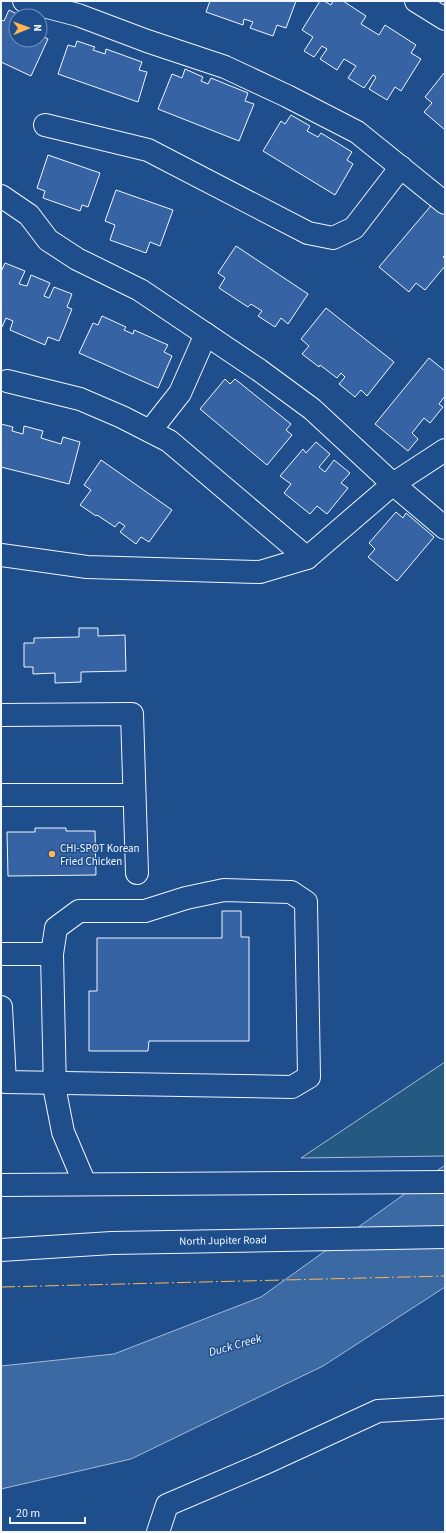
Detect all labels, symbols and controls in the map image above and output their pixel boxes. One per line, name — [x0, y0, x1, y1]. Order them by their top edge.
north arrow — [8, 8, 48, 48]
text: N — [30, 24, 45, 32]
place label: CHI-SPOT Korean Fried Chicken — [60, 841, 140, 869]
marker: CHI-SPOT Korean Fried Chicken — [47, 849, 57, 859]
street label: North Jupiter Road — [179, 1232, 267, 1249]
water label: Duck Creek — [207, 1330, 264, 1361]
scale bar — [10, 1499, 85, 1525]
text: 20 m — [16, 1505, 40, 1522]

